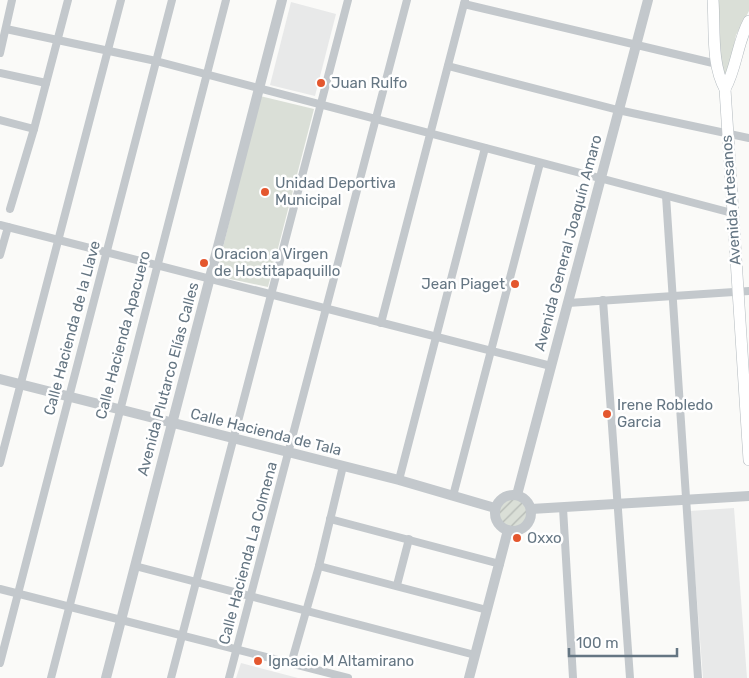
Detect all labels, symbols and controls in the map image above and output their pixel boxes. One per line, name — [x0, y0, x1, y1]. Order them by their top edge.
place label: Juan Rulfo — [331, 74, 407, 92]
marker: Juan Rulfo — [315, 77, 327, 89]
street label: Avenida General Joaquín Amaro — [530, 133, 606, 353]
street label: Avenida Artesanos — [717, 134, 745, 266]
place label: Unidad Deportiva Municipal — [275, 174, 396, 209]
marker: Unidad Deportiva Municipal — [259, 186, 271, 198]
street label: Calle Hacienda de la Llave — [40, 239, 104, 417]
place label: Oracion a Virgen de Hostitapaquillo — [214, 245, 340, 280]
street label: Calle Hacienda Apacuero — [92, 249, 154, 421]
marker: Oracion a Virgen de Hostitapaquillo — [198, 257, 210, 269]
place label: Jean Piaget — [421, 275, 505, 293]
marker: Jean Piaget — [509, 278, 521, 290]
street label: Avenida Plutarco Elías Calles — [133, 280, 203, 478]
place label: Irene Robledo Garcia — [617, 396, 713, 431]
street label: Calle Hacienda de Tala — [189, 405, 343, 459]
marker: Irene Robledo Garcia — [601, 408, 613, 420]
street label: Calle Hacienda La Colmena — [215, 460, 281, 646]
place label: Oxxo — [527, 529, 562, 547]
marker: Oxxo — [511, 532, 523, 544]
scale bar — [569, 626, 676, 658]
text: 100 m — [576, 634, 618, 652]
place label: Ignacio M Altamirano — [268, 652, 414, 670]
marker: Ignacio M Altamirano — [252, 655, 264, 667]

